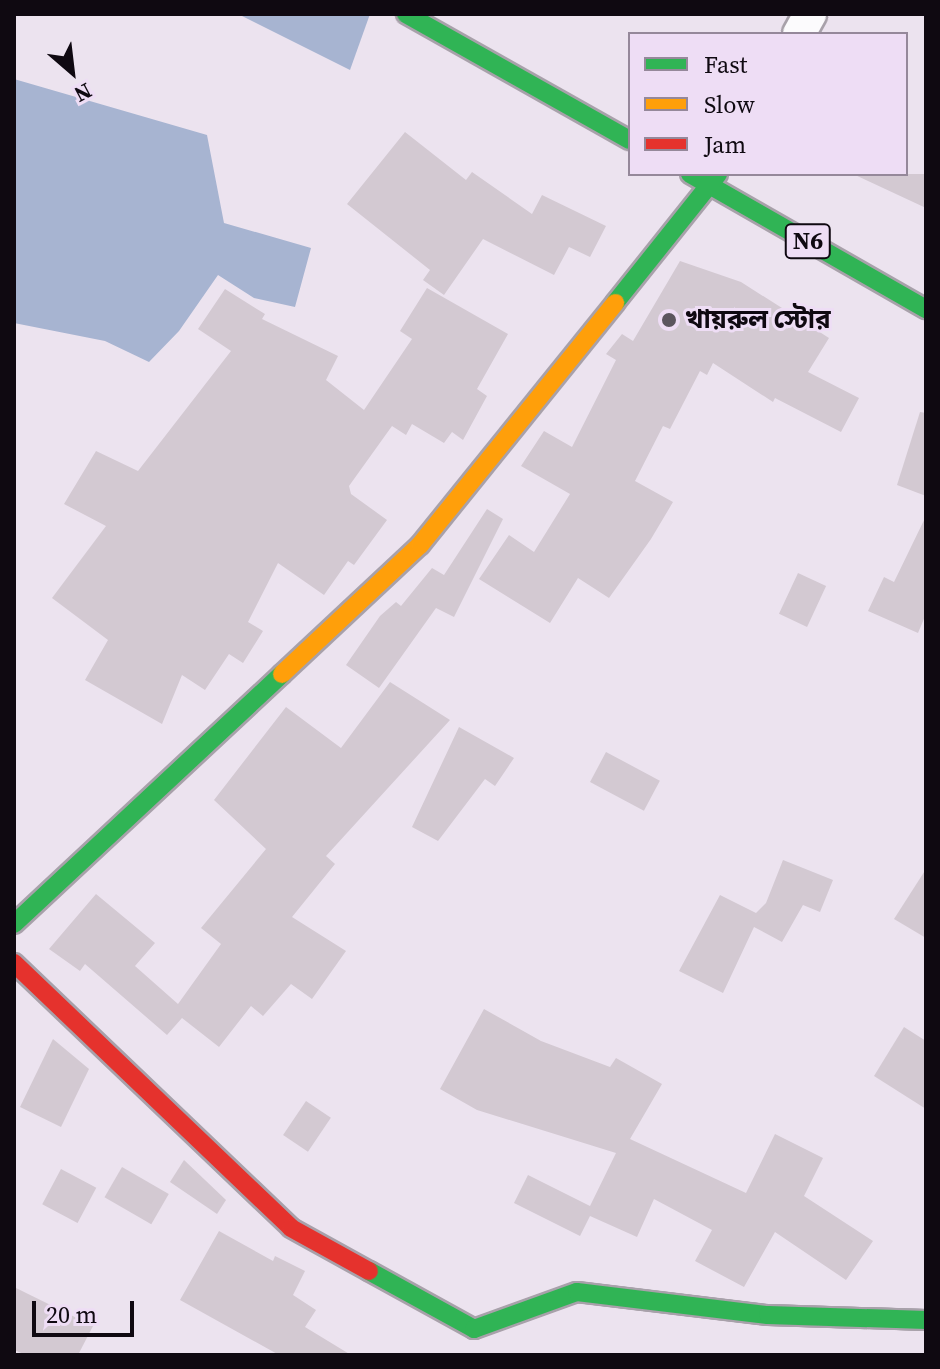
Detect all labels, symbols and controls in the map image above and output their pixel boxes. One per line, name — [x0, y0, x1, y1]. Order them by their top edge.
north arrow — [32, 32, 112, 112]
legend — [628, 32, 908, 176]
text: Fast — [704, 48, 747, 81]
text: N — [69, 76, 97, 110]
text: Slow — [704, 88, 755, 121]
text: Jam — [704, 128, 746, 161]
road number: N6 — [784, 221, 832, 261]
place label: খায়রুল স্টোর — [685, 304, 831, 336]
marker: খায়রুল স্টোর — [660, 311, 678, 329]
scale bar — [36, 1285, 138, 1335]
text: 20 m — [46, 1298, 97, 1331]

